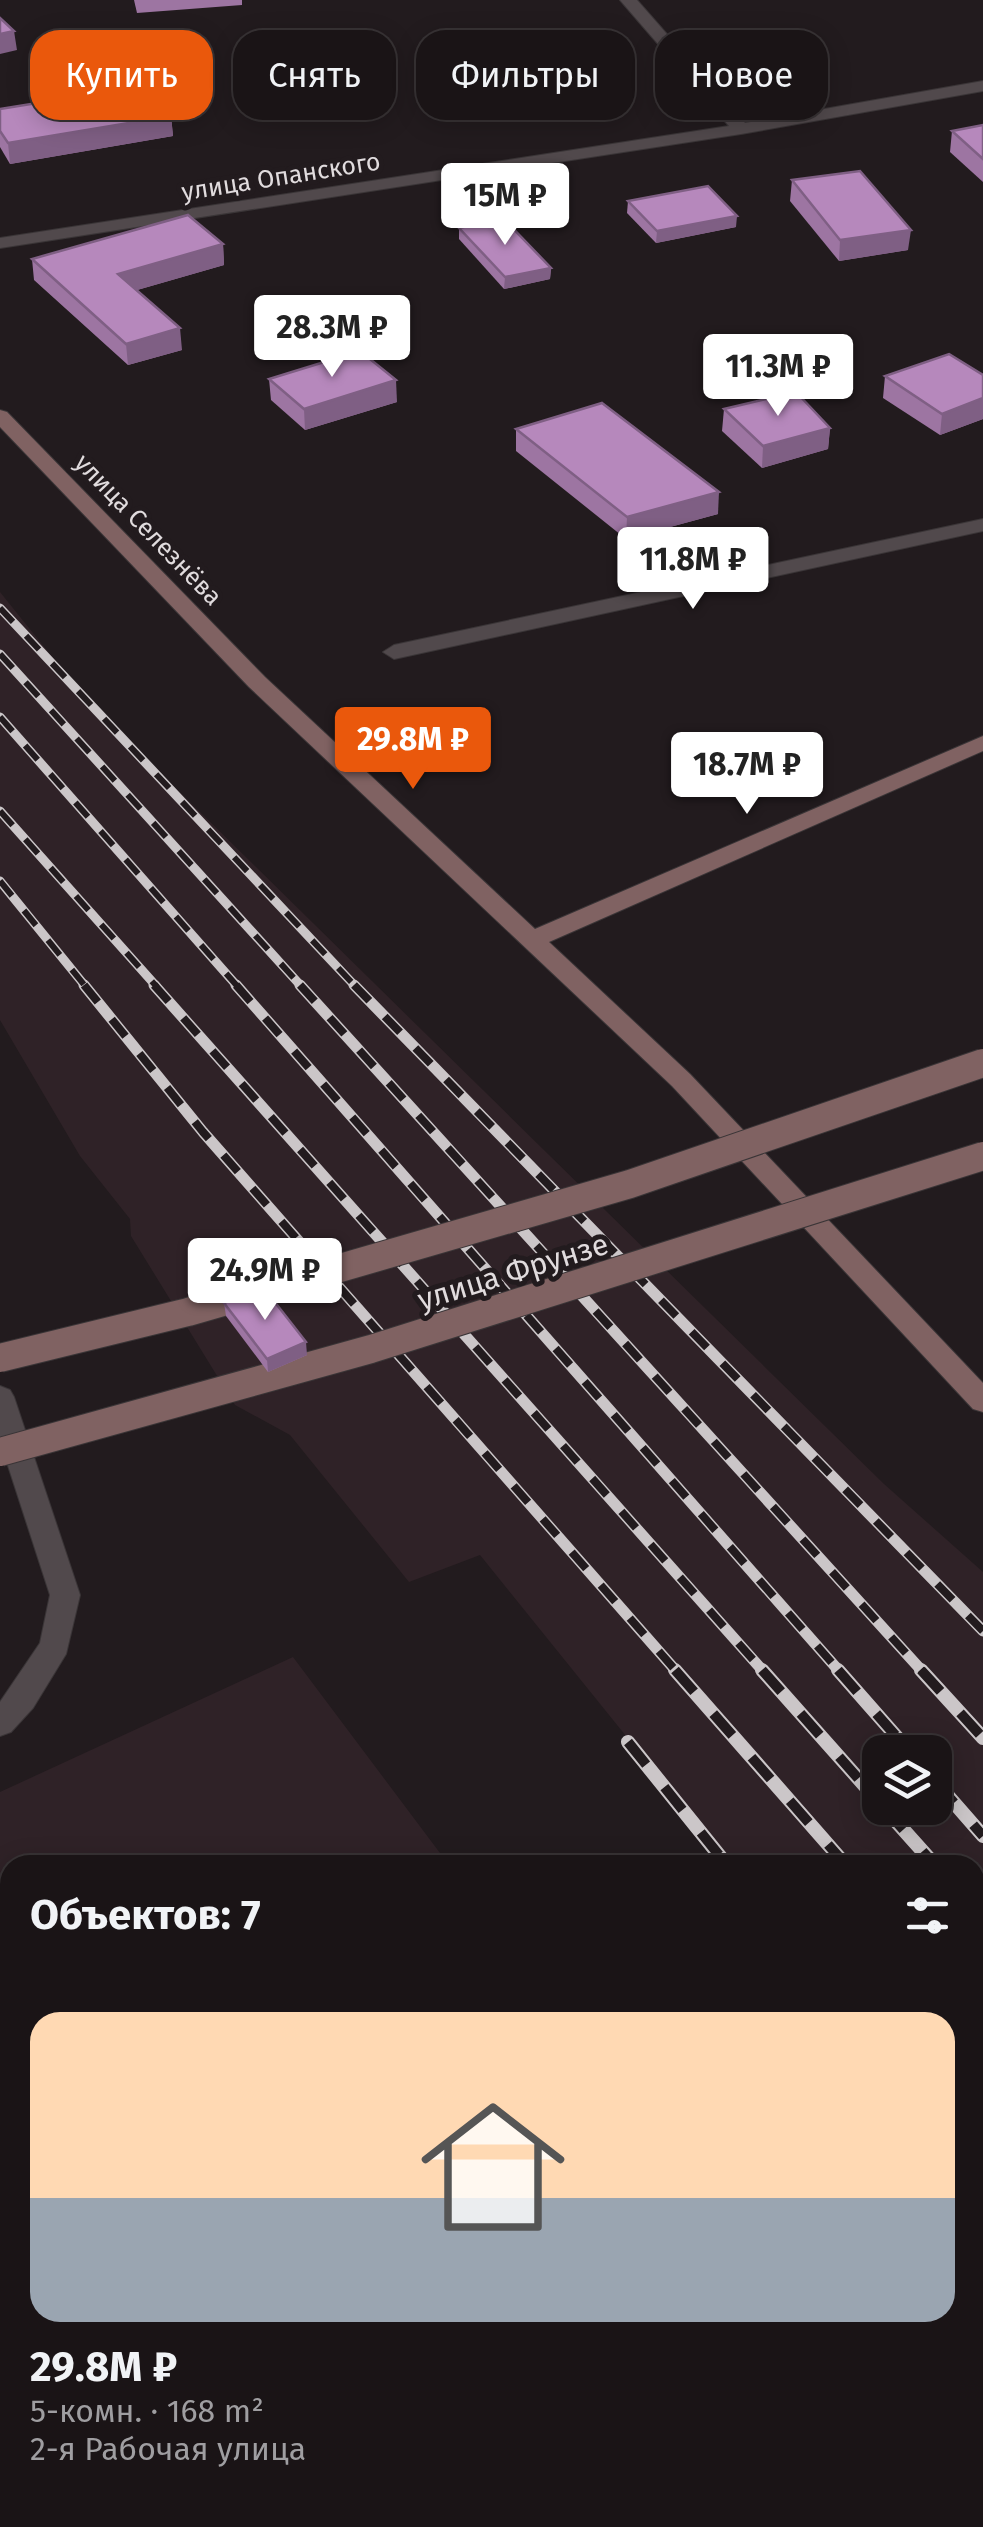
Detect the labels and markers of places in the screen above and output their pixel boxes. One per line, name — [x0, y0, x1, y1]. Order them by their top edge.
pin: 15M ₽ — [435, 163, 575, 248]
pin: 28.3M ₽ — [240, 295, 424, 380]
pin: 11.3M ₽ — [686, 334, 870, 419]
pin: 11.8M ₽ — [601, 527, 785, 612]
pin: 29.8M ₽ — [321, 707, 505, 792]
pin: 18.7M ₽ — [655, 732, 839, 817]
pin: 24.9M ₽ — [173, 1238, 357, 1323]

